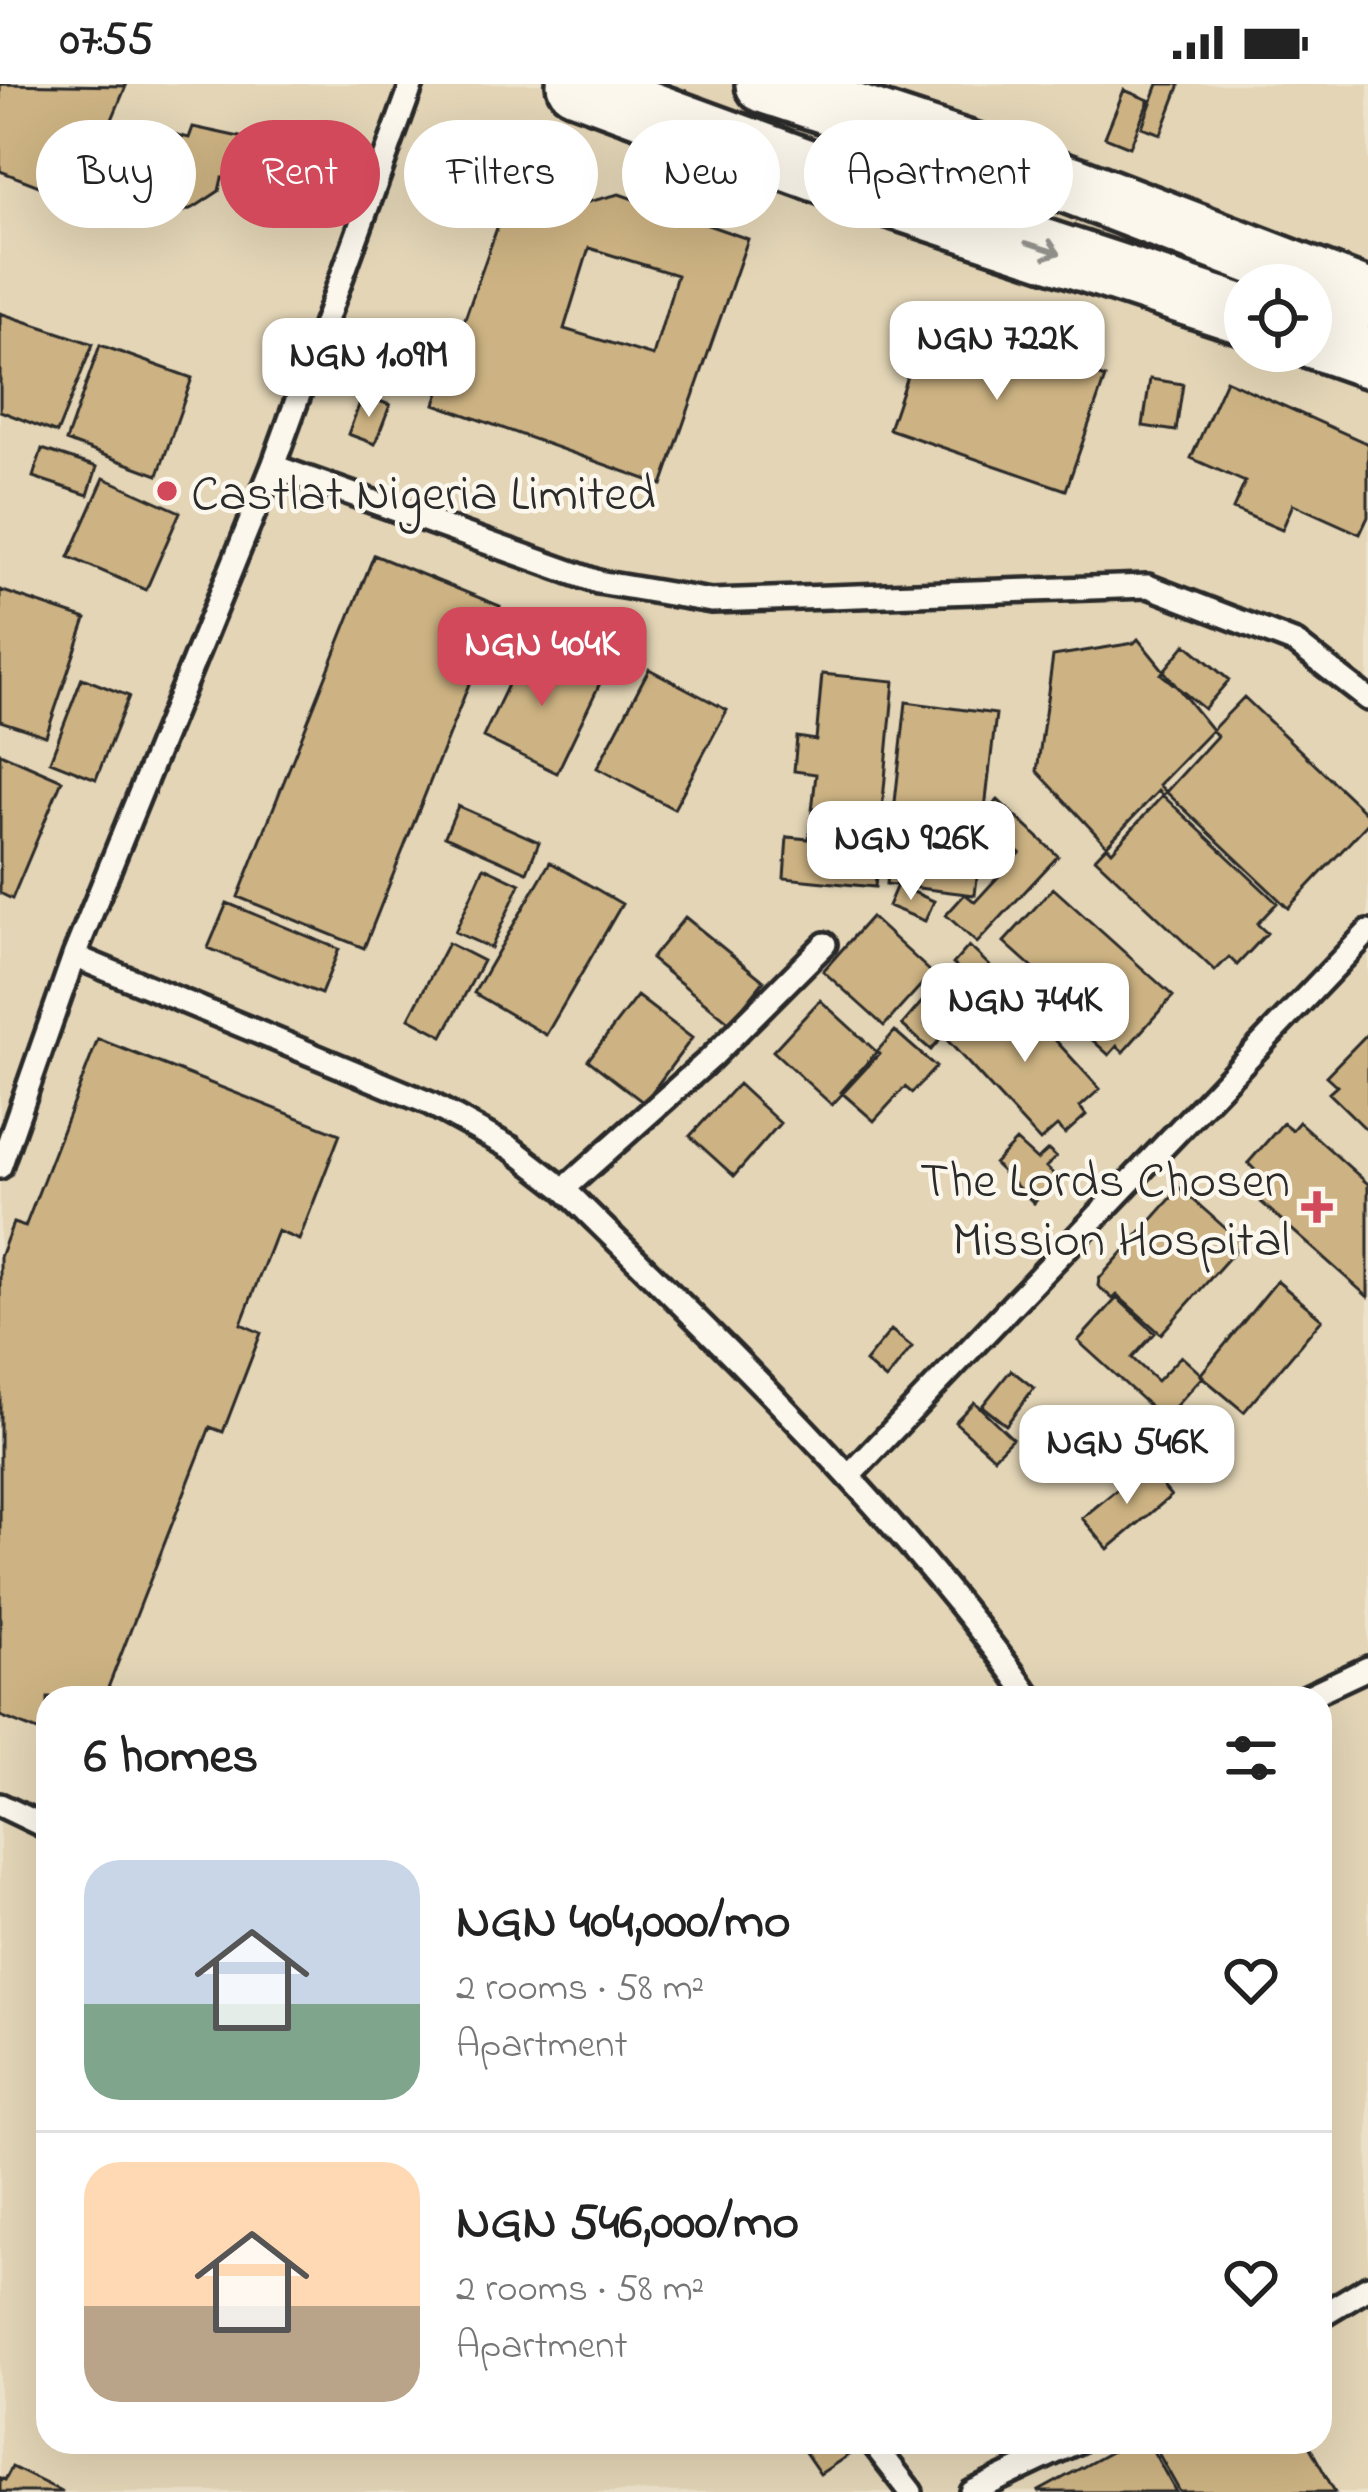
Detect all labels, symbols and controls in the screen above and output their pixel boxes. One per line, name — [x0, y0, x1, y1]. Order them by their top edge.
text: 07:55 — [60, 9, 153, 75]
chip: Buy — [36, 120, 196, 228]
chip: Rent — [220, 120, 380, 228]
chip: Filters — [404, 120, 598, 228]
chip: New — [622, 120, 780, 228]
chip: Apartment — [804, 120, 1073, 228]
one-way arrow — [1023, 239, 1061, 261]
map controls — [1224, 264, 1332, 372]
button: locate — [1224, 264, 1332, 372]
pin: NGN 722K — [873, 301, 1121, 403]
text: NGN 722K — [917, 311, 1077, 368]
pin: NGN 1.09M — [232, 318, 506, 420]
text: NGN 1.09M — [289, 328, 449, 385]
place label: Castlat Nigeria Limited — [191, 459, 656, 534]
marker: Castlat Nigeria Limited — [154, 478, 180, 504]
pin: NGN 404K — [418, 607, 666, 709]
text: NGN 404K — [465, 617, 619, 674]
pin: NGN 926K — [787, 801, 1035, 903]
text: NGN 926K — [834, 811, 988, 868]
pin: NGN 744K — [901, 963, 1149, 1065]
text: NGN 744K — [948, 973, 1102, 1030]
place label: The Lords Chosen Mission Hospital — [920, 1146, 1290, 1280]
marker: The Lords Chosen Mission Hospital — [1301, 1191, 1333, 1223]
pin: NGN 546K — [1003, 1405, 1251, 1507]
text: NGN 546K — [1046, 1415, 1208, 1472]
text: 6 homes — [84, 1721, 258, 1796]
icon: filters — [1218, 1725, 1284, 1791]
text: NGN 404,000/mo — [456, 1886, 790, 1961]
icon: home — [180, 1908, 324, 2052]
icon: heart — [1218, 1947, 1284, 2013]
text: 2 rooms · 58 m² — [456, 1961, 704, 2018]
text: Apartment — [456, 2018, 628, 2075]
text: NGN 546,000/mo — [456, 2187, 799, 2262]
icon: home — [180, 2210, 324, 2354]
icon: heart — [1218, 2249, 1284, 2315]
text: 2 rooms · 58 m² — [456, 2262, 704, 2319]
text: Apartment — [456, 2319, 628, 2376]

